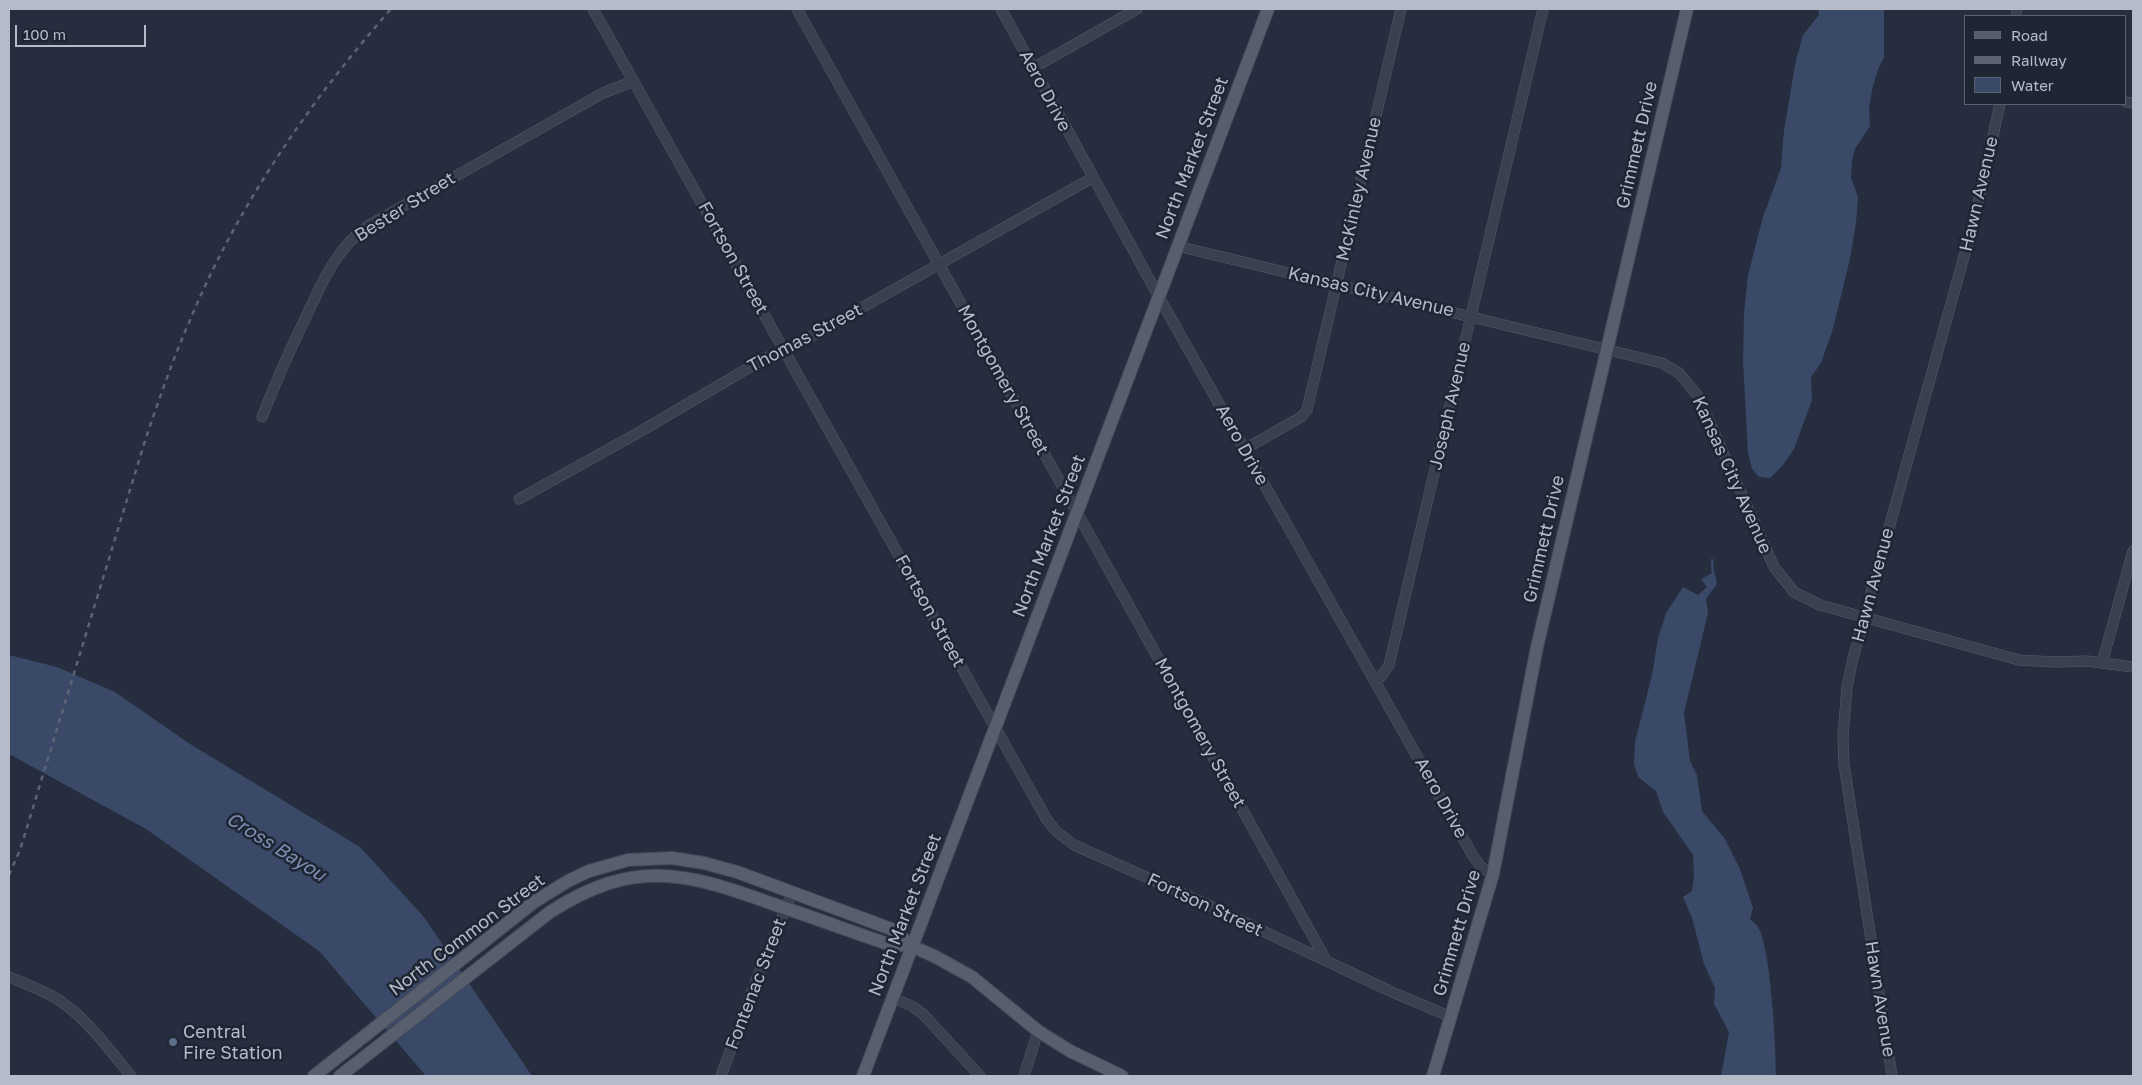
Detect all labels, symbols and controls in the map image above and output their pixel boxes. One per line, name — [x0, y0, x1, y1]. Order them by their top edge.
scale bar — [18, 15, 149, 47]
legend — [1964, 15, 2127, 105]
text: 100 m — [23, 25, 66, 43]
text: Road — [2011, 26, 2048, 44]
street label: Aero Drive — [1015, 47, 1075, 135]
text: Railway — [2011, 51, 2067, 69]
street label: North Market Street — [1151, 74, 1233, 242]
text: Water — [2011, 76, 2054, 94]
street label: Grimmett Drive — [1612, 79, 1662, 211]
street label: McKinley Avenue — [1332, 115, 1386, 263]
street label: Hawn Avenue — [1955, 134, 2003, 254]
street label: Bester Street — [351, 168, 459, 246]
street label: Fortson Street — [693, 198, 773, 318]
street label: Kansas City Avenue — [1286, 262, 1456, 322]
street label: Thomas Street — [744, 299, 866, 377]
street label: Montgomery Street — [953, 301, 1053, 459]
street label: Joseph Avenue — [1425, 340, 1475, 472]
street label: Kansas City Avenue — [1688, 393, 1776, 557]
street label: Aero Drive — [1211, 401, 1273, 489]
street label: North Market Street — [1008, 452, 1090, 620]
street label: Grimmett Drive — [1519, 473, 1569, 605]
street label: Hawn Avenue — [1847, 526, 1899, 644]
street label: Fortson Street — [890, 551, 970, 671]
street label: Montgomery Street — [1150, 654, 1250, 812]
street label: Aero Drive — [1410, 754, 1472, 842]
water label: Cross Bayou — [222, 807, 330, 887]
street label: North Market Street — [864, 831, 946, 999]
street label: Grimmett Drive — [1429, 867, 1485, 999]
street label: North Common Street — [385, 869, 549, 1001]
street label: Fortson Street — [1144, 869, 1266, 941]
street label: Fontenac Street — [721, 915, 791, 1053]
street label: Hawn Avenue — [1860, 939, 1900, 1059]
place label: Central Fire Station — [183, 1021, 283, 1064]
marker: Central Fire Station — [167, 1036, 179, 1048]

